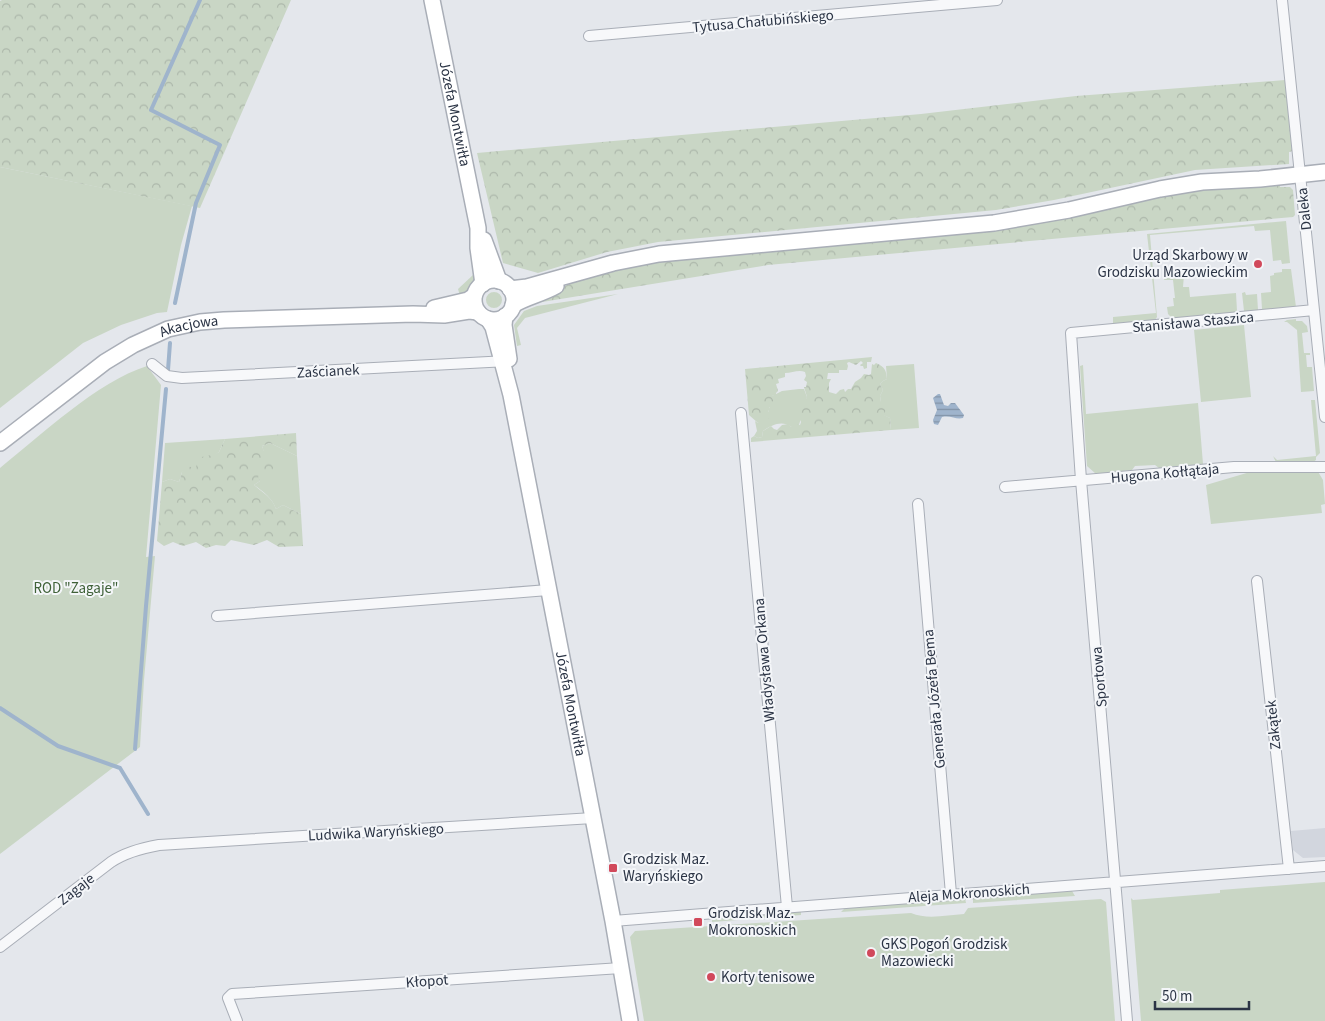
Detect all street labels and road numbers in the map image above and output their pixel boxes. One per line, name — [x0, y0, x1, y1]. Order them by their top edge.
street label: Tytusa Chałubińskiego — [691, 5, 835, 38]
street label: Józefa Montwiłła — [434, 59, 475, 168]
street label: Daleka — [1292, 187, 1317, 231]
street label: Stanisława Staszica — [1131, 307, 1255, 338]
street label: Akacjowa — [156, 311, 219, 343]
street label: Zaścianek — [296, 359, 361, 384]
street label: Hugona Kołłątaja — [1110, 458, 1220, 489]
street label: Władysława Orkana — [749, 597, 780, 723]
street label: Generała Józefa Bema — [918, 629, 951, 769]
street label: Sportowa — [1086, 646, 1113, 708]
street label: Józefa Montwiłła — [550, 649, 591, 758]
street label: Zakątek — [1260, 699, 1287, 751]
street label: Ludwika Waryńskiego — [308, 818, 444, 847]
street label: Zagaje — [54, 868, 99, 910]
street label: Aleja Mokronoskich — [907, 879, 1031, 908]
street label: Kłopot — [405, 970, 449, 993]

